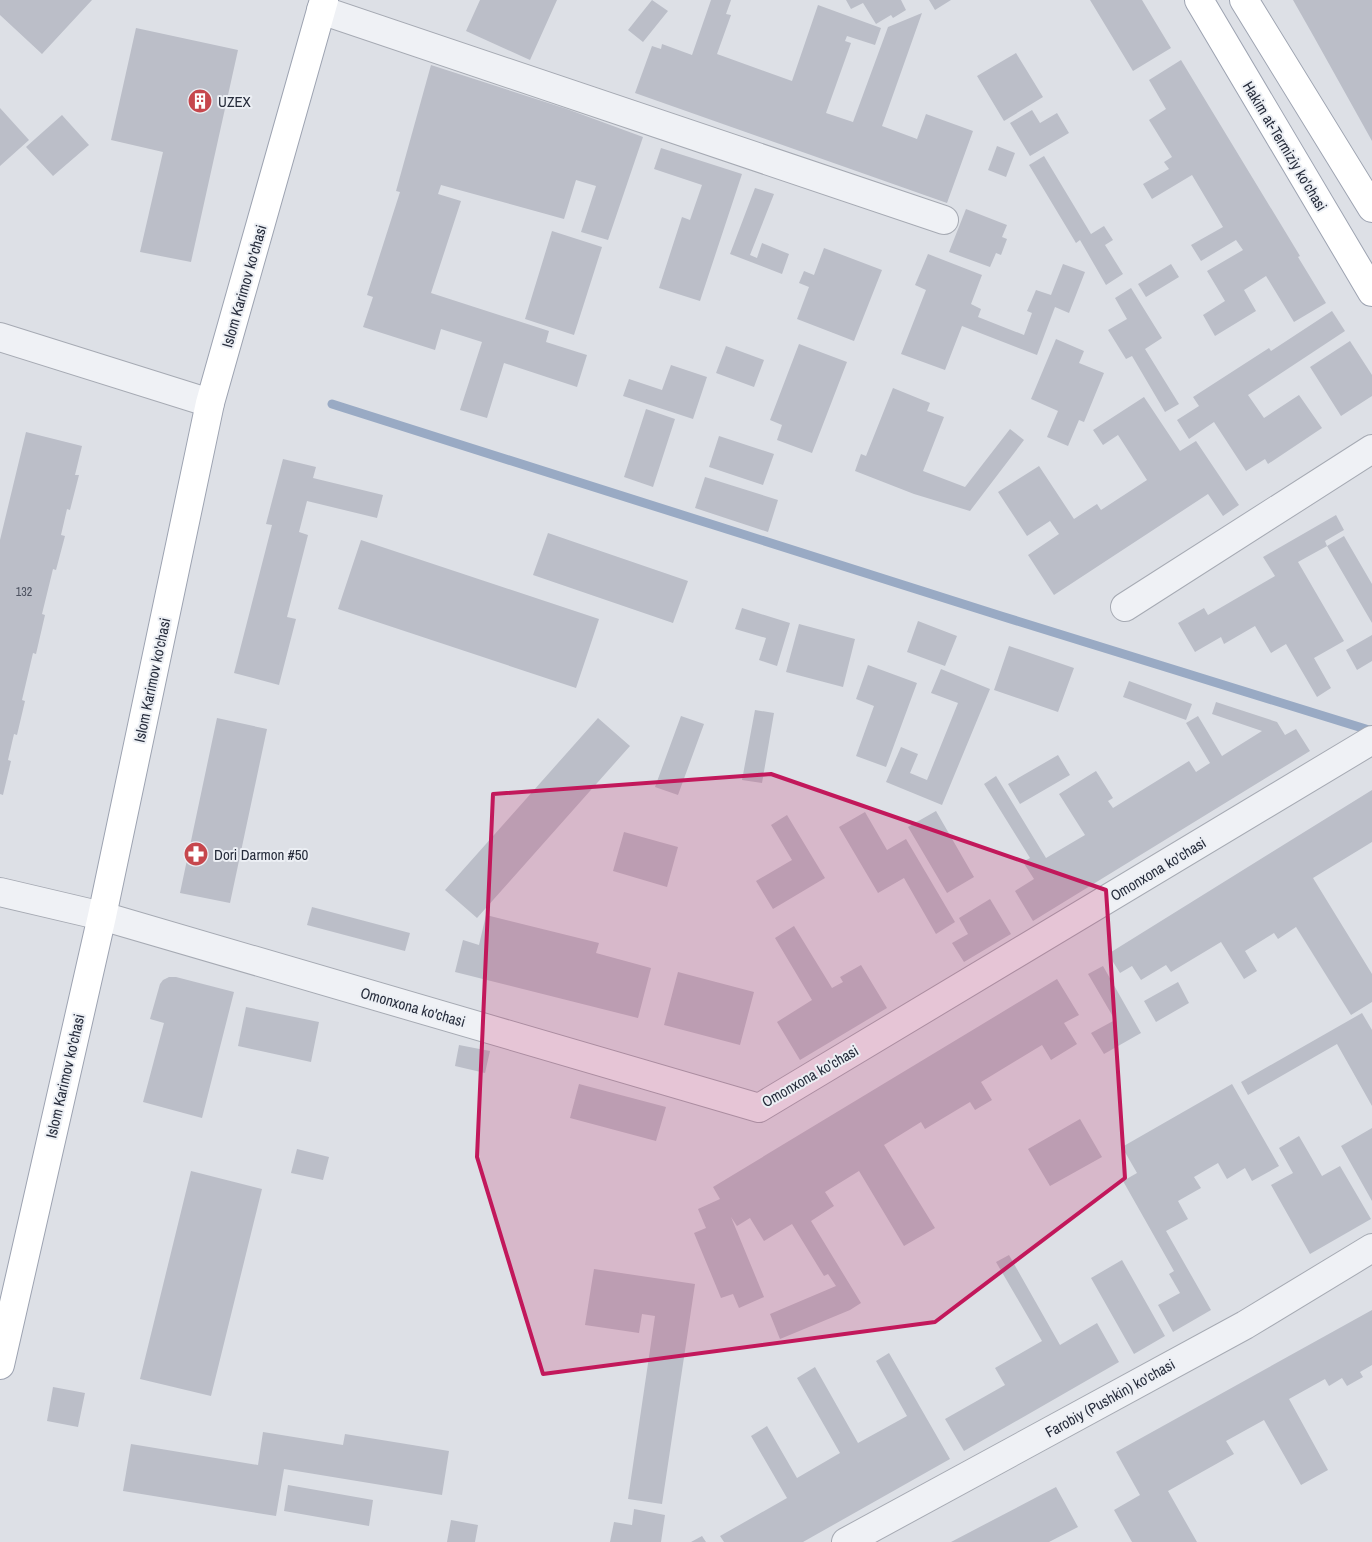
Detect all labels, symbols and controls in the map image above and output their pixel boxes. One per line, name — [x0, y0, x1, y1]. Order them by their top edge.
street label: Hakim at-Termiziy ko'chasi — [1238, 77, 1332, 215]
building icon: UZEX — [187, 88, 213, 114]
place label: UZEX — [218, 91, 252, 112]
street label: Islom Karimov ko'chasi — [216, 222, 272, 350]
house number: 132 — [16, 584, 32, 600]
street label: Islom Karimov ko'chasi — [129, 616, 175, 744]
street label: Omonxona ko'chasi — [1106, 832, 1210, 906]
pharmacy icon: Dori Darmon #50 — [183, 841, 209, 867]
place label: Dori Darmon #50 — [214, 844, 308, 865]
street label: Omonxona ko'chasi — [358, 982, 468, 1032]
street label: Islom Karimov ko'chasi — [41, 1012, 89, 1140]
street label: Omonxona ko'chasi — [758, 1040, 862, 1112]
street label: Farobiy (Pushkin) ko'chasi — [1041, 1354, 1179, 1442]

